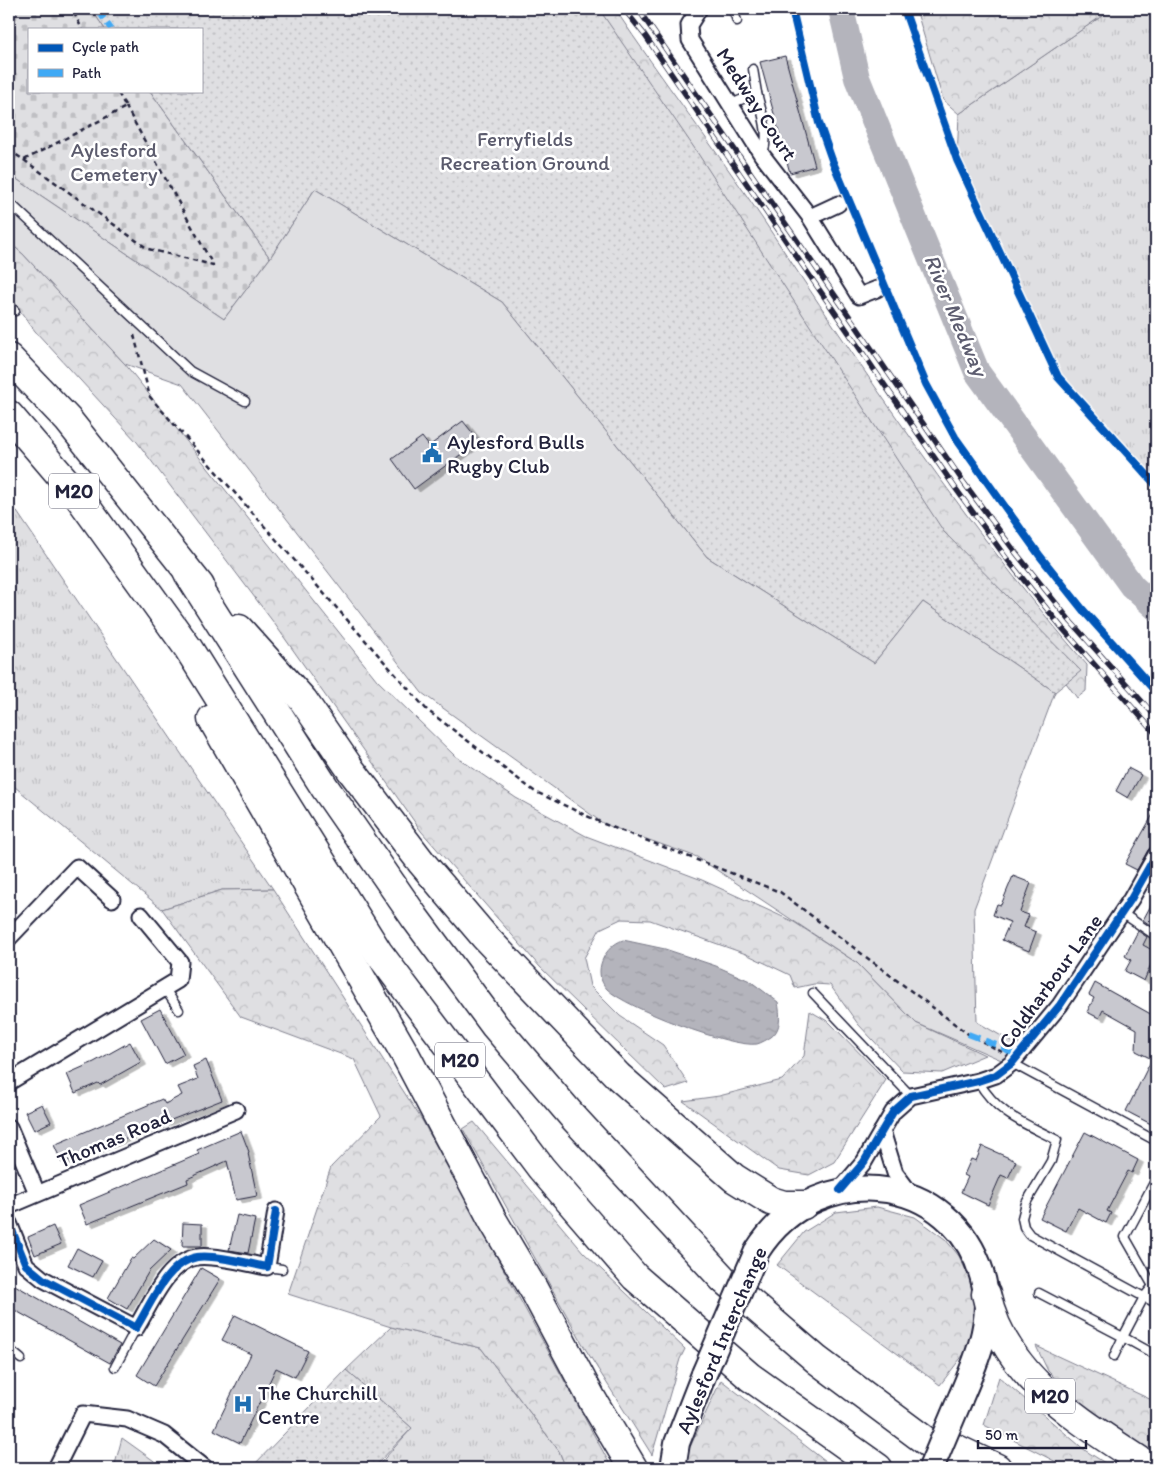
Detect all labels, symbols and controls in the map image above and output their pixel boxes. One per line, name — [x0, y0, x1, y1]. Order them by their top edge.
legend — [28, 28, 202, 92]
text: Cycle path — [72, 38, 139, 56]
street label: Medway Court — [711, 43, 803, 165]
text: Path — [72, 64, 101, 82]
park label: Ferryfields Recreation Ground — [440, 126, 610, 175]
park label: Aylesford Cemetery — [70, 137, 158, 186]
water label: River Medway — [918, 250, 995, 382]
place label: Aylesford Bulls Rugby Club — [447, 429, 585, 478]
public building icon: Aylesford Bulls Rugby Club — [421, 442, 443, 464]
road number: M20 — [49, 474, 99, 508]
street label: Coldharbour Lane — [993, 909, 1107, 1053]
road number: M20 — [435, 1042, 485, 1078]
street label: Thomas Road — [53, 1103, 175, 1173]
street label: Aylesford Interchange — [670, 1243, 772, 1437]
road number: M20 — [1025, 1378, 1075, 1414]
place label: The Churchill Centre — [258, 1380, 378, 1429]
hospital icon: The Churchill Centre — [232, 1393, 254, 1415]
scale bar — [978, 1417, 1085, 1449]
text: 50 m — [985, 1426, 1018, 1444]

